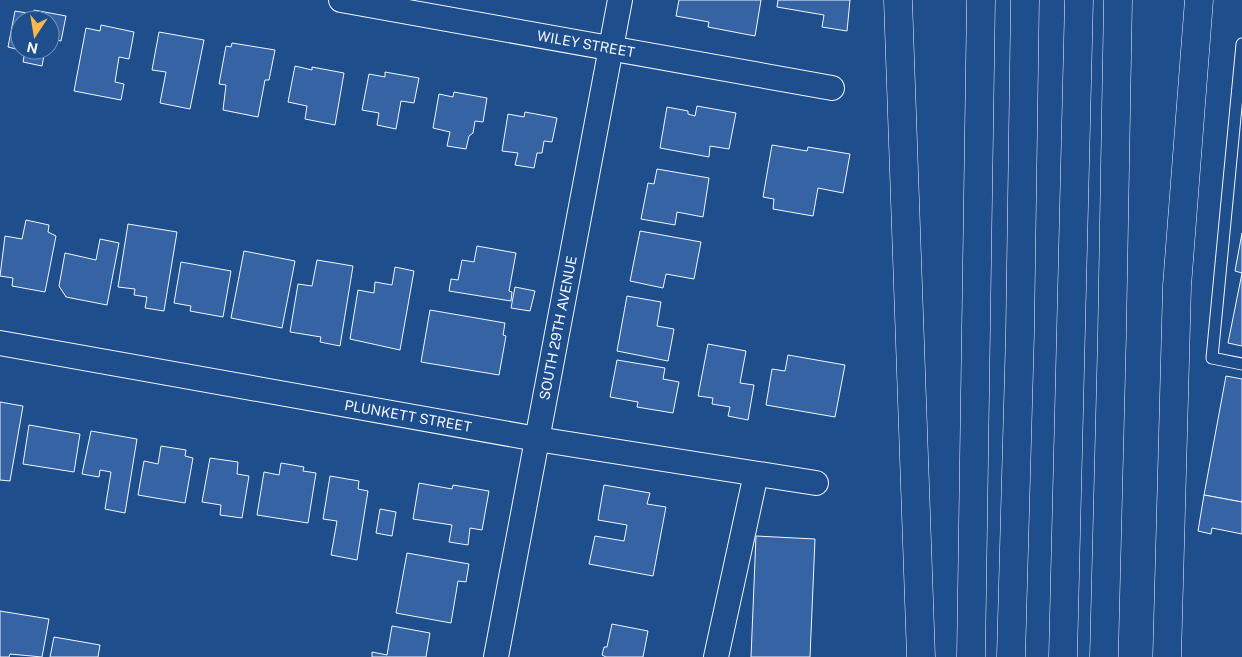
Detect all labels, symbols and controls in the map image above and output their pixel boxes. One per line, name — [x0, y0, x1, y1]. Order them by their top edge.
north arrow — [10, 10, 60, 60]
street label: WILEY STREET — [536, 28, 636, 60]
text: N — [25, 39, 39, 57]
street label: SOUTH 29TH AVENUE — [536, 255, 580, 401]
street label: PLUNKETT STREET — [343, 397, 473, 435]

